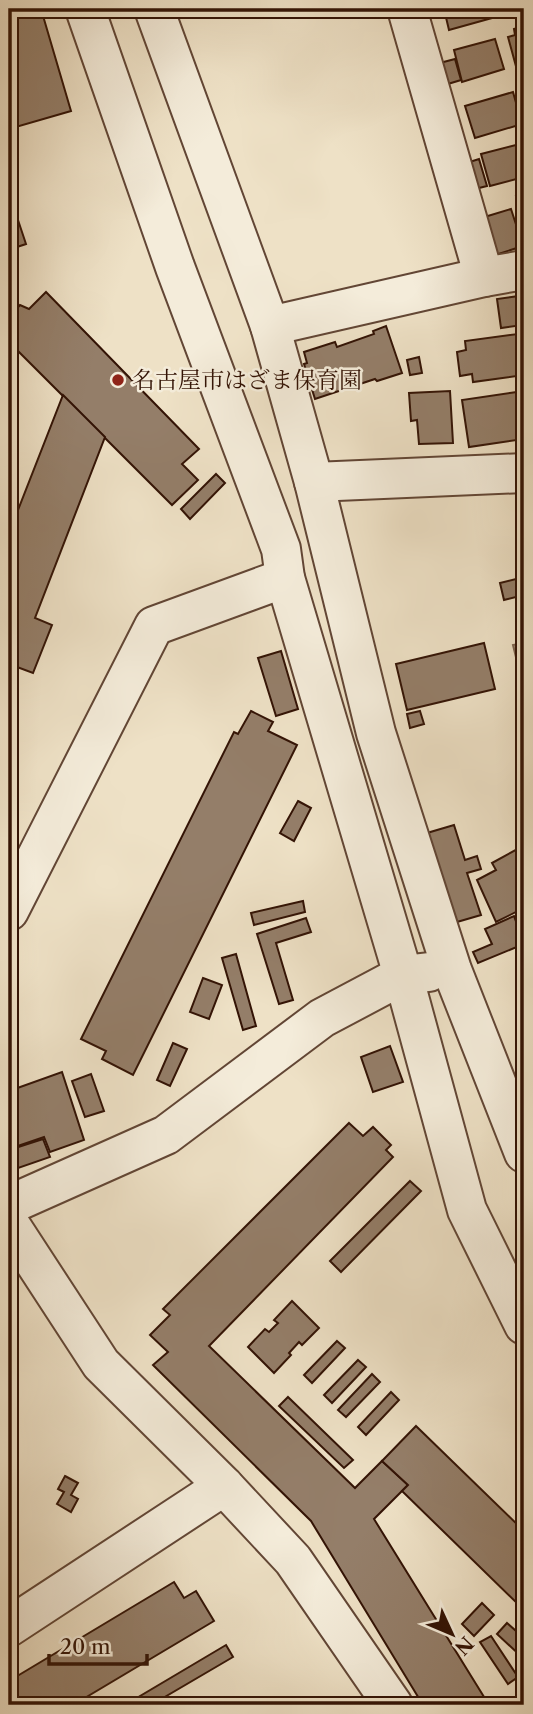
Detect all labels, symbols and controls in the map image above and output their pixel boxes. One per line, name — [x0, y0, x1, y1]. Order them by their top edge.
place label: 名古屋市はざま保育園 — [132, 366, 362, 394]
marker: 名古屋市はざま保育園 — [110, 372, 126, 388]
north arrow — [418, 1598, 488, 1668]
scale bar — [49, 1623, 147, 1667]
text: N — [450, 1632, 478, 1659]
text: 20 m — [60, 1634, 111, 1659]

